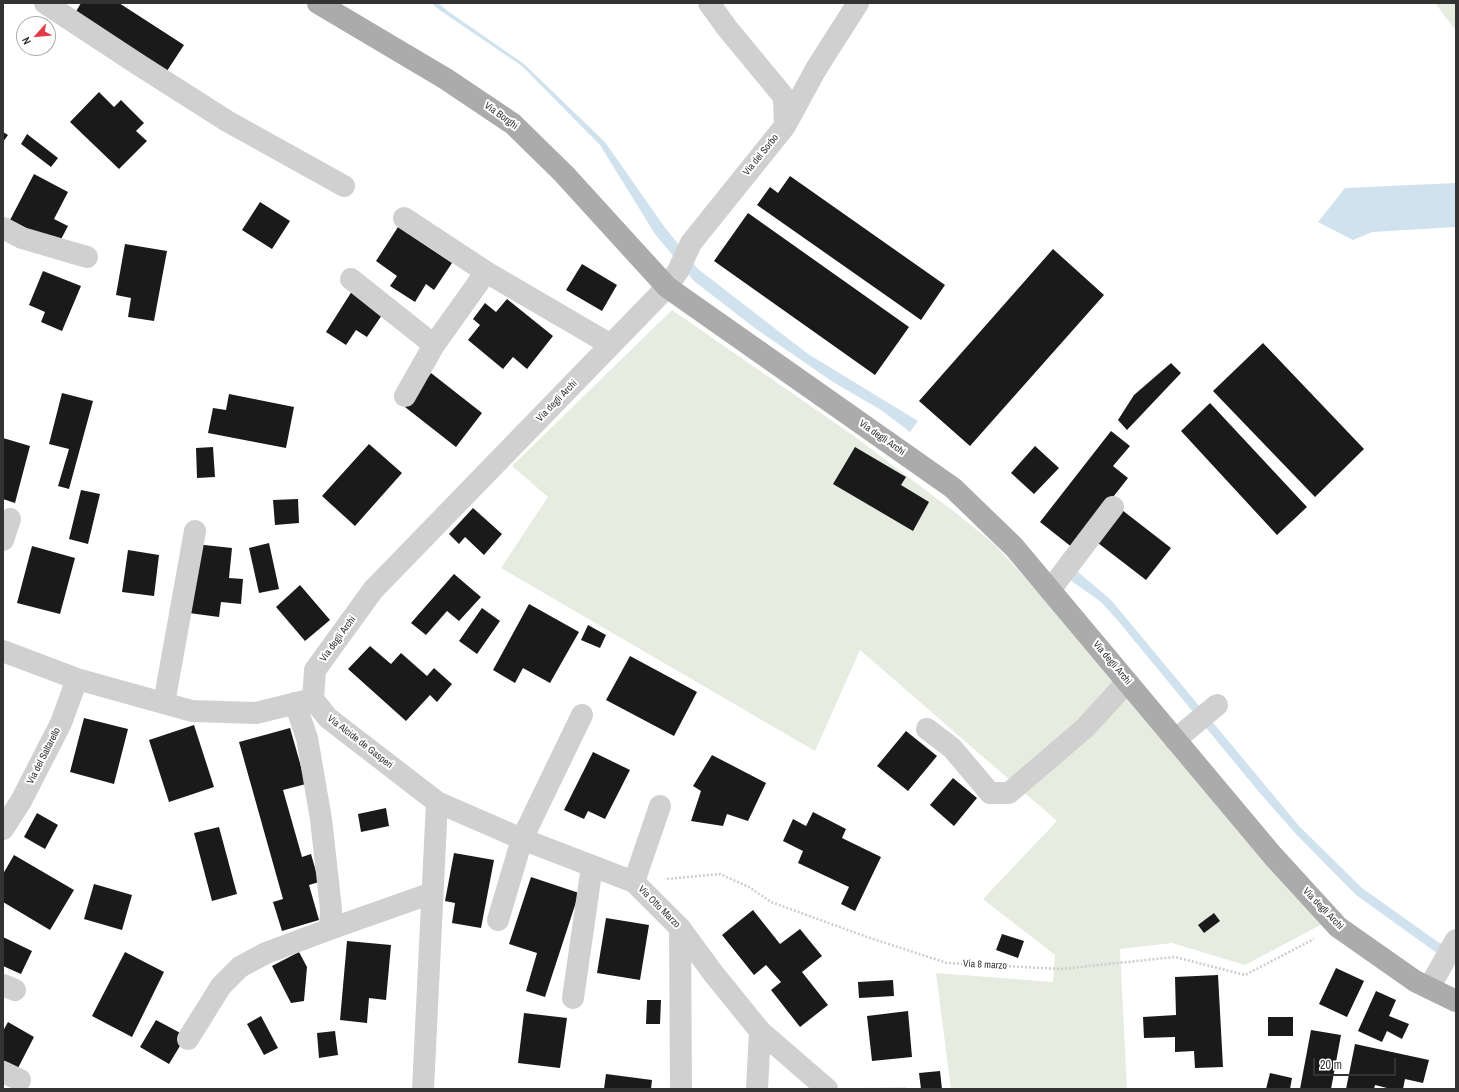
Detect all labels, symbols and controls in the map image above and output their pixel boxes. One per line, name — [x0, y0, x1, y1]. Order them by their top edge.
north arrow — [16, 16, 56, 56]
text: N — [18, 35, 34, 47]
street label: Via Borghi — [482, 100, 520, 132]
street label: Via del Sorbo — [741, 132, 781, 178]
street label: Via degli Archi — [534, 378, 580, 424]
street label: Via degli Archi — [857, 418, 907, 458]
street label: Via degli Archi — [317, 614, 359, 664]
street label: Via degli Archi — [1090, 639, 1134, 687]
street label: Via Alcide de Gasperi — [325, 713, 395, 771]
street label: Via del Saltarello — [25, 726, 63, 786]
street label: Via Otto Marzo — [635, 883, 683, 931]
street label: Via degli Archi — [1300, 886, 1346, 932]
street label: Via 8 marzo — [963, 958, 1007, 972]
scale bar — [1315, 1050, 1398, 1076]
text: 20 m — [1320, 1057, 1342, 1073]

